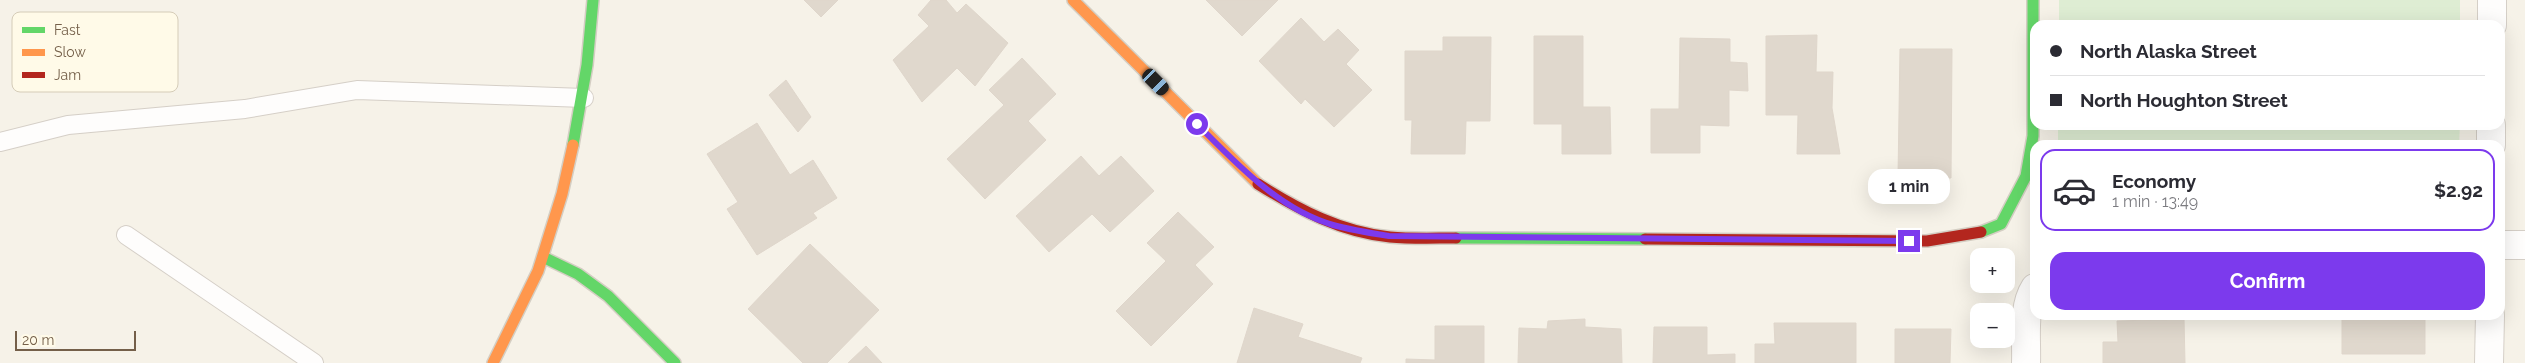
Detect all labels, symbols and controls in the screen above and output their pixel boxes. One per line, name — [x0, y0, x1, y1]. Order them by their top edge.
legend — [12, 12, 178, 92]
text: Fast — [54, 22, 81, 38]
text: North Alaska Street — [2080, 40, 2257, 62]
text: Slow — [54, 44, 86, 60]
car — [1140, 66, 1171, 98]
text: Jam — [54, 67, 81, 83]
text: North Houghton Street — [2080, 89, 2288, 111]
route start — [1186, 113, 1208, 135]
callout: 1 min — [1868, 168, 1950, 204]
icon: car — [2052, 168, 2097, 213]
text: Economy — [2112, 170, 2196, 192]
text: 1 min — [1889, 177, 1929, 196]
text: $2.92 — [2434, 179, 2483, 201]
text: 1 min · 13:49 — [2112, 192, 2198, 211]
route end — [1898, 230, 1920, 252]
map controls — [1970, 248, 2015, 348]
button: + — [1970, 248, 2015, 293]
button: Confirm — [2050, 252, 2485, 310]
button: − — [1970, 303, 2015, 348]
scale bar — [15, 328, 136, 351]
text: 20 m — [22, 332, 54, 348]

